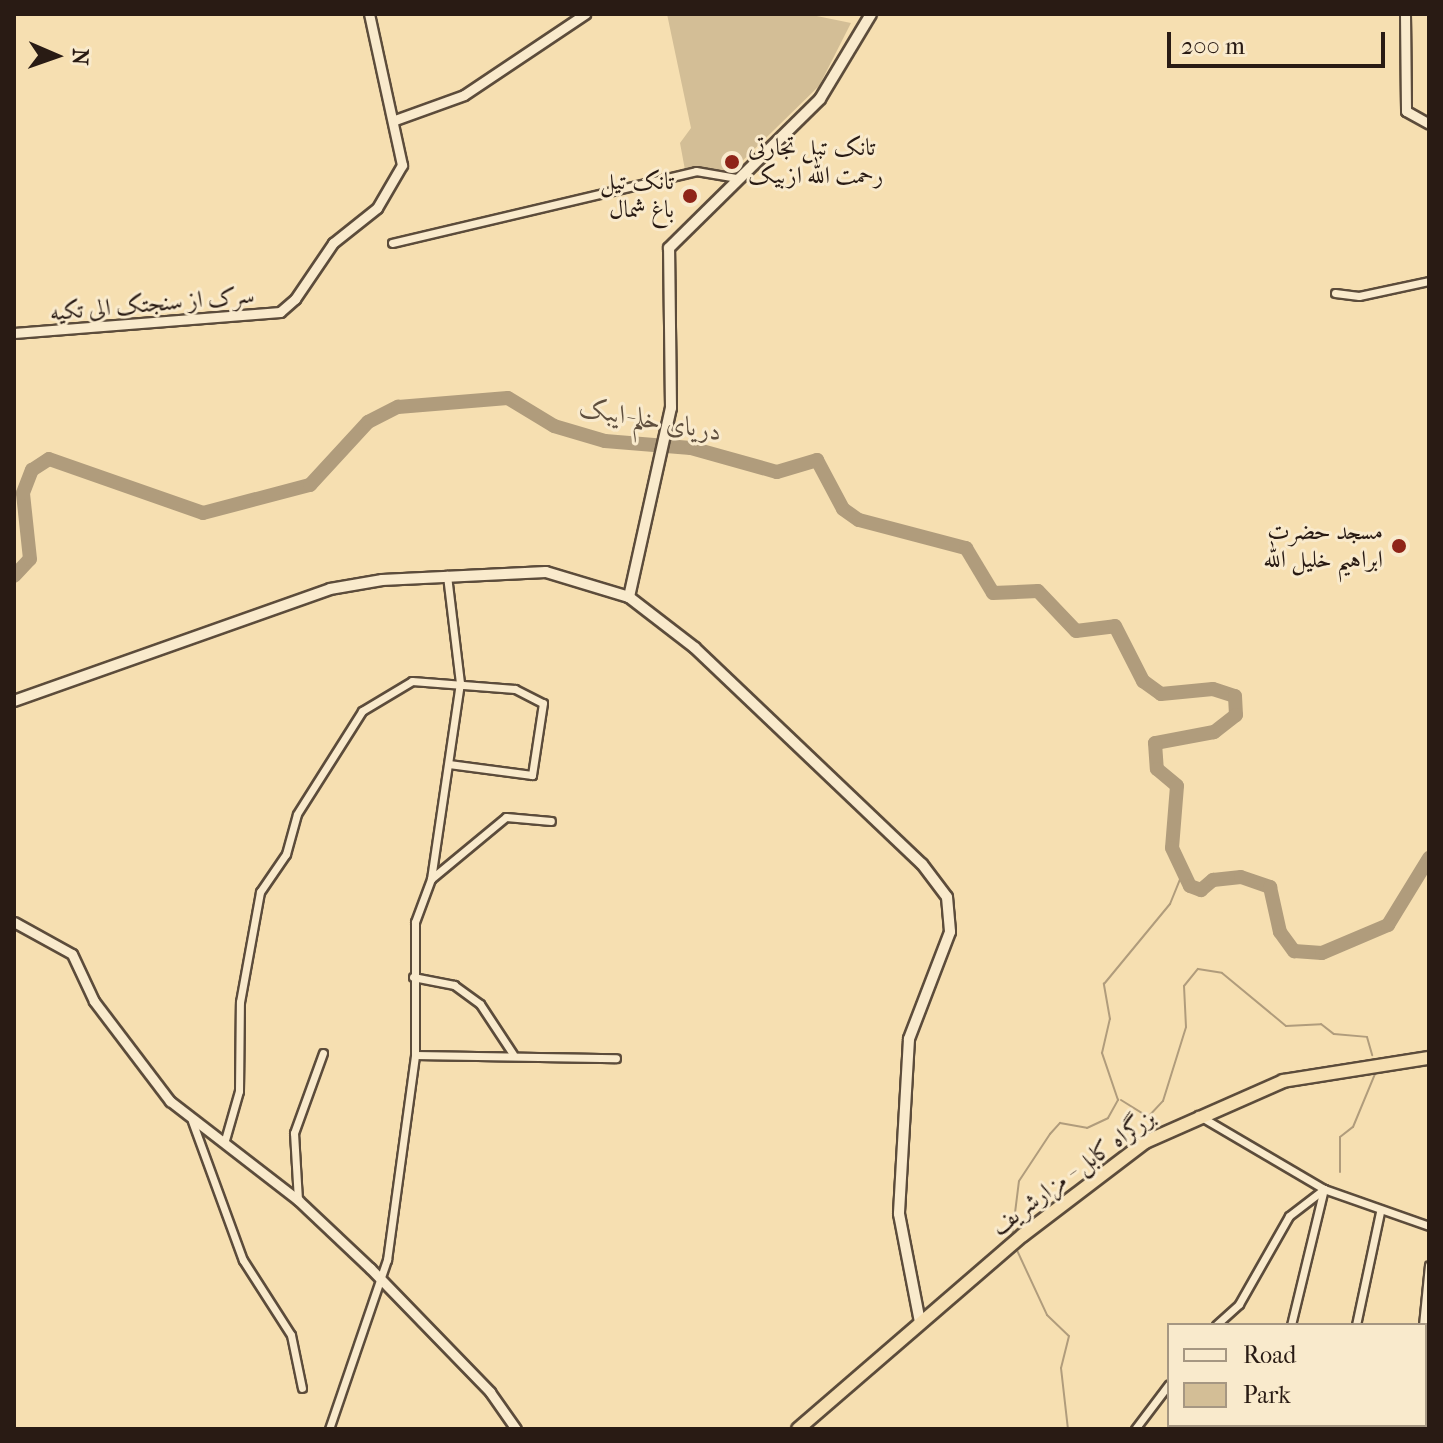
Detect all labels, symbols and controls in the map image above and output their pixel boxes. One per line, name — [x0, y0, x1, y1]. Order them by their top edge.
north arrow — [16, 16, 96, 96]
scale bar — [1171, 16, 1389, 66]
text: 200 m — [1181, 32, 1245, 60]
text: N — [67, 48, 93, 66]
place label: تانک تیل تجارتی رحمت الله ازبیک — [748, 134, 883, 190]
marker: تانک تیل تجارتی رحمت الله ازبیک — [723, 153, 741, 171]
place label: تانک تیل باغ شمال — [600, 168, 674, 224]
marker: تانک تیل باغ شمال — [681, 187, 699, 205]
street label: سرک از سنجتک الی تکیه — [48, 281, 256, 327]
water label: دریای خلم-ایبک — [577, 392, 725, 448]
place label: مسجد حضرت ابراهیم خلیل الله — [1263, 518, 1383, 574]
marker: مسجد حضرت ابراهیم خلیل الله — [1390, 537, 1408, 555]
street label: بزرگراه کابل - مزارشریف — [985, 1103, 1161, 1241]
legend — [1167, 1323, 1427, 1427]
text: Road — [1243, 1341, 1296, 1369]
text: Park — [1243, 1381, 1291, 1409]

